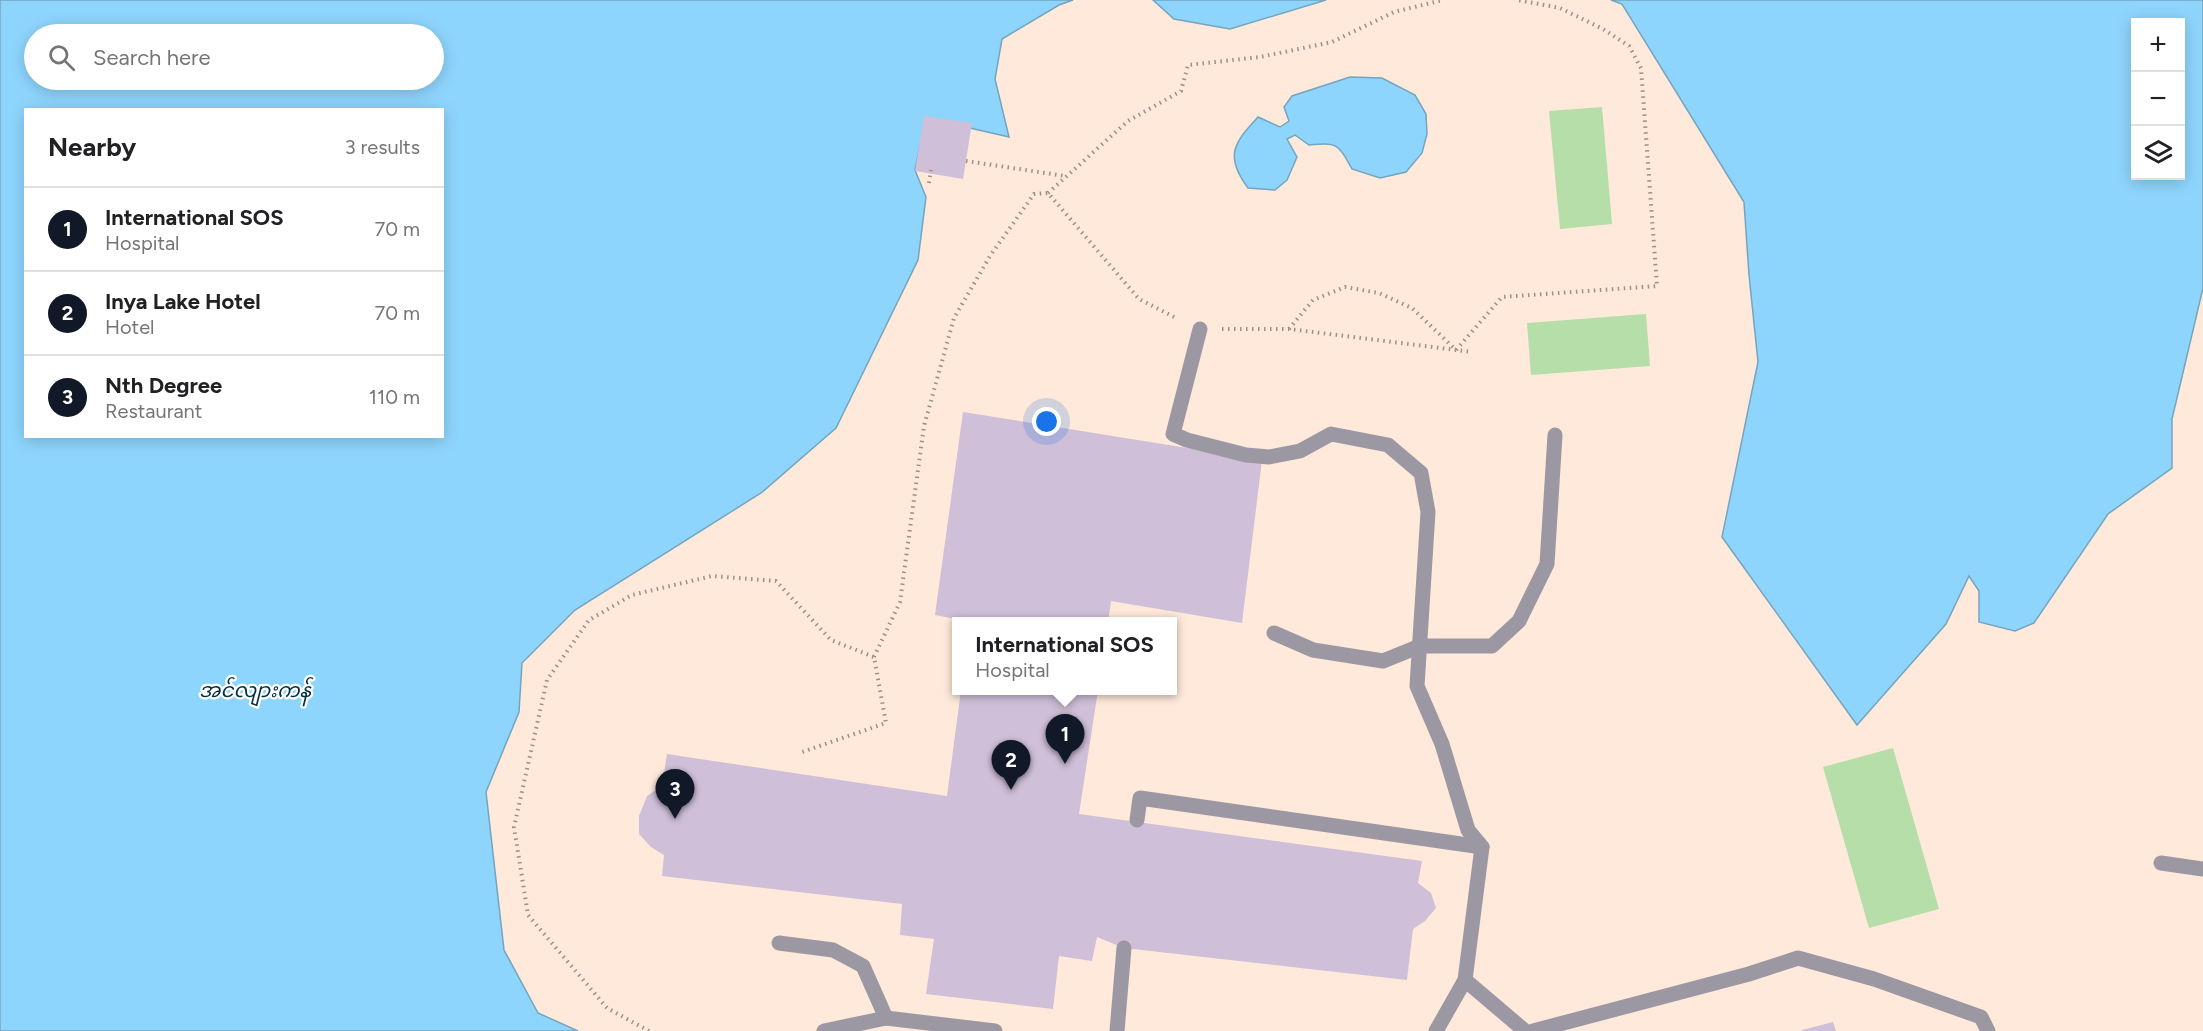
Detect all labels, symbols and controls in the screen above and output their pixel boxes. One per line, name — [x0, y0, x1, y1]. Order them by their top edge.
map controls — [2131, 18, 2185, 180]
button: + — [2131, 18, 2185, 72]
search box — [24, 24, 444, 90]
icon: search — [45, 41, 78, 74]
text: Search here — [93, 44, 211, 71]
button: − — [2131, 72, 2185, 126]
button: layers — [2131, 126, 2185, 180]
text: Nearby — [48, 131, 136, 163]
text: 3 results — [345, 135, 420, 159]
text: International SOS — [105, 204, 284, 231]
text: 1 — [63, 217, 72, 241]
text: 70 m — [374, 217, 420, 241]
text: Hospital — [105, 231, 180, 255]
text: Inya Lake Hotel — [105, 288, 261, 315]
text: 2 — [62, 301, 73, 325]
text: 70 m — [374, 301, 420, 325]
text: Hotel — [105, 315, 154, 339]
text: Nth Degree — [105, 372, 222, 399]
text: 3 — [62, 385, 73, 409]
text: 110 m — [369, 385, 420, 409]
text: Restaurant — [105, 399, 202, 423]
your location — [1032, 407, 1061, 436]
popup — [952, 617, 1177, 695]
text: International SOS — [975, 631, 1154, 658]
text: Hospital — [975, 658, 1050, 682]
water label: အင်လျားကန် — [199, 676, 314, 707]
pin: 1 — [1046, 714, 1084, 764]
pin: 2 — [992, 740, 1030, 790]
pin: 3 — [656, 770, 694, 819]

